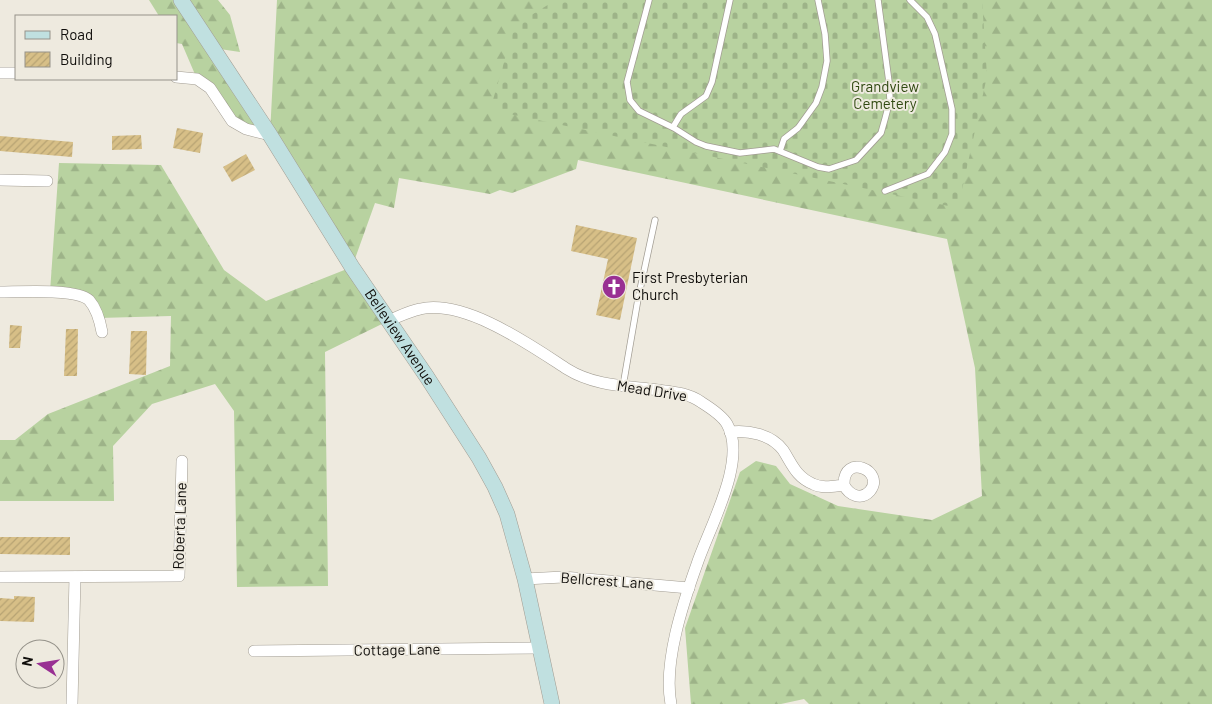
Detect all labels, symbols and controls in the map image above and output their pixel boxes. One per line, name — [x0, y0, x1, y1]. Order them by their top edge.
legend — [15, 15, 178, 80]
text: Road — [60, 25, 93, 43]
text: Building — [60, 50, 113, 68]
park label: Grandview Cemetery — [851, 77, 919, 112]
place label: First Presbyterian Church — [632, 268, 748, 303]
church icon: First Presbyterian Church — [601, 274, 627, 300]
street label: Belleview Avenue — [362, 285, 440, 388]
street label: Mead Drive — [616, 376, 689, 404]
street label: Roberta Lane — [168, 482, 190, 570]
street label: Bellcrest Lane — [560, 568, 654, 592]
north arrow — [15, 639, 65, 689]
street label: Cottage Lane — [353, 639, 441, 659]
text: N — [18, 655, 36, 668]

